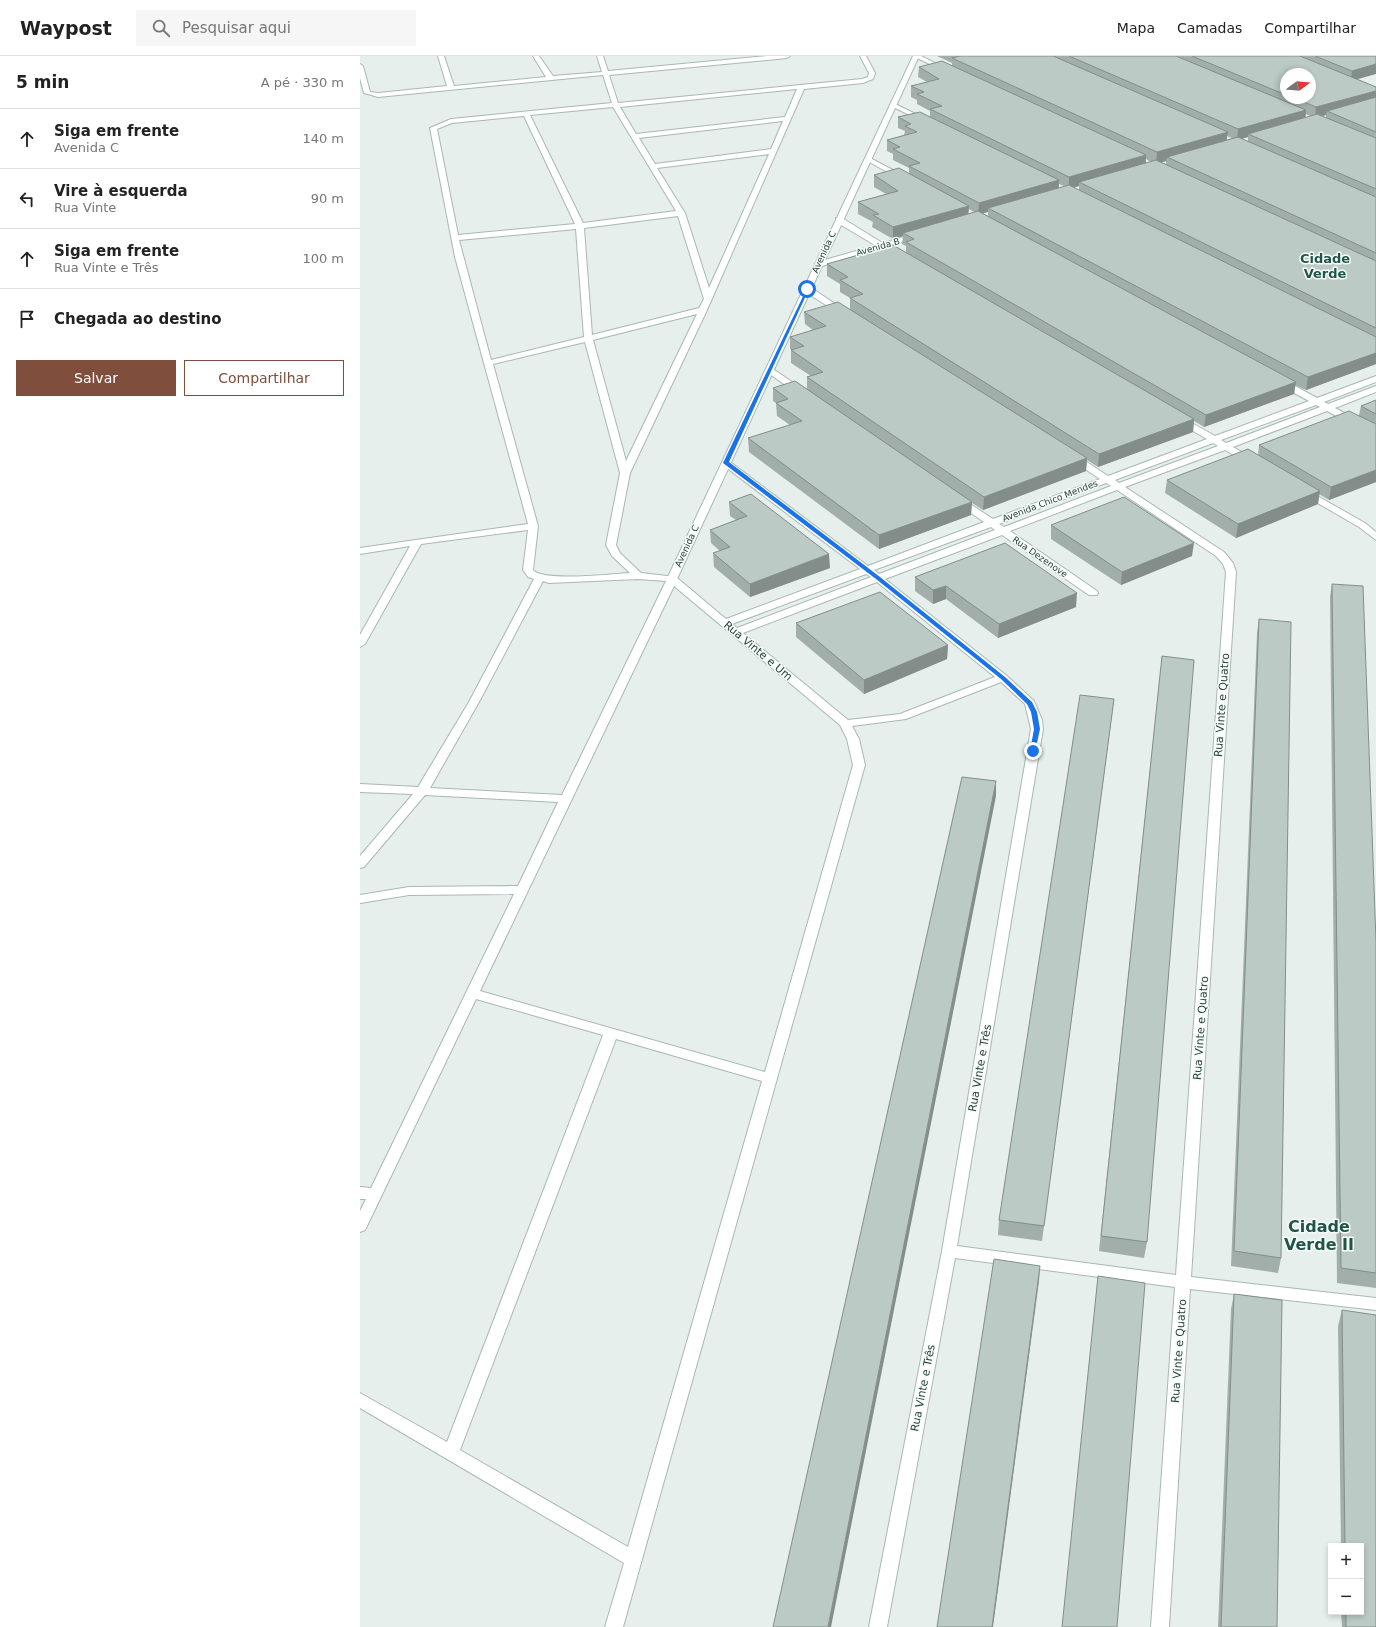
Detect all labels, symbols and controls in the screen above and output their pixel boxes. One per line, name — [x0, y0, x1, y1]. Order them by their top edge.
search box — [136, 10, 416, 46]
text: Waypost — [20, 17, 112, 39]
icon: search — [150, 17, 172, 39]
text: Pesquisar aqui — [182, 19, 291, 37]
text: Mapa — [1117, 20, 1155, 36]
text: Camadas — [1177, 20, 1242, 36]
text: Compartilhar — [1264, 20, 1356, 36]
north arrow — [1280, 68, 1316, 104]
text: 5 min — [16, 72, 69, 92]
text: A pé · 330 m — [261, 75, 344, 90]
text: Siga em frente — [54, 122, 179, 140]
icon: ahead — [16, 128, 38, 150]
text: 140 m — [302, 131, 344, 146]
text: Avenida C — [54, 140, 119, 155]
text: Vire à esquerda — [54, 182, 188, 200]
icon: left — [16, 188, 38, 210]
text: 90 m — [311, 191, 344, 206]
text: Rua Vinte — [54, 200, 116, 215]
street label: Avenida C — [810, 229, 838, 275]
street label: Avenida B — [855, 236, 901, 258]
text: Siga em frente — [54, 242, 179, 260]
icon: ahead — [16, 248, 38, 270]
text: 100 m — [302, 251, 344, 266]
district label: Cidade Verde — [1300, 251, 1350, 281]
text: Rua Vinte e Três — [54, 260, 158, 275]
route start — [798, 280, 816, 298]
icon: arrive — [16, 308, 38, 330]
text: Chegada ao destino — [54, 310, 222, 328]
button: Salvar — [16, 360, 176, 396]
button: Compartilhar — [184, 360, 344, 396]
street label: Avenida Chico Mendes — [1001, 478, 1099, 524]
street label: Avenida C — [673, 523, 701, 569]
street label: Rua Dezenove — [1011, 534, 1070, 580]
street label: Rua Vinte e Um — [721, 619, 795, 683]
street label: Rua Vinte e Quatro — [1212, 652, 1232, 757]
route end — [1024, 742, 1042, 760]
street label: Rua Vinte e Quatro — [1191, 975, 1211, 1080]
street label: Rua Vinte e Três — [966, 1023, 994, 1113]
district label: Cidade Verde II — [1284, 1217, 1354, 1254]
street label: Rua Vinte e Quatro — [1169, 1298, 1189, 1403]
street label: Rua Vinte e Três — [908, 1343, 938, 1433]
map controls — [1328, 1543, 1364, 1615]
button: + — [1328, 1543, 1364, 1579]
button: − — [1328, 1579, 1364, 1615]

